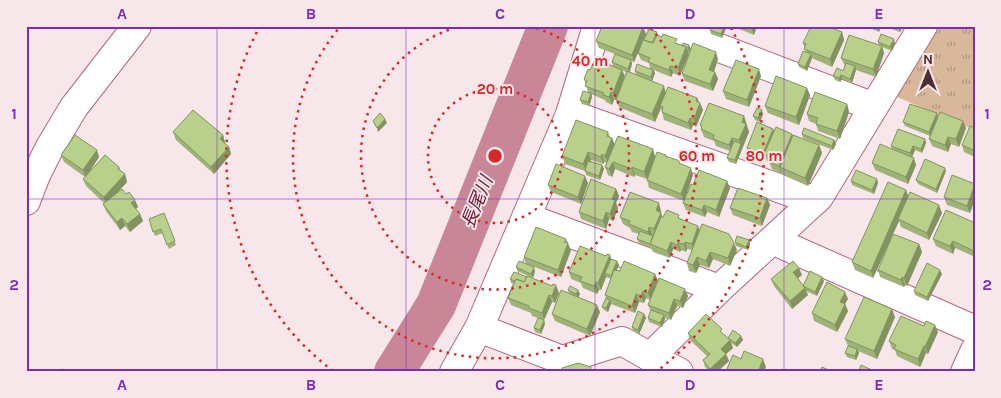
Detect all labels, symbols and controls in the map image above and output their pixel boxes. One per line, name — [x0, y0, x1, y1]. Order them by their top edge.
text: A — [117, 4, 127, 23]
text: B — [306, 4, 316, 23]
text: C — [495, 4, 505, 23]
text: D — [685, 4, 696, 23]
text: E — [874, 4, 884, 23]
north arrow — [904, 48, 954, 98]
text: N — [923, 51, 933, 68]
text: 40 m — [572, 52, 608, 70]
text: 20 m — [477, 80, 513, 98]
text: 1 — [11, 104, 17, 123]
text: 1 — [984, 104, 990, 123]
centre of rings — [486, 147, 504, 165]
text: 60 m — [679, 147, 715, 165]
text: 80 m — [745, 147, 783, 165]
water label: 長尾川 — [457, 171, 498, 231]
text: 2 — [9, 275, 19, 294]
text: 2 — [982, 275, 992, 294]
text: A — [117, 375, 127, 394]
text: B — [306, 375, 316, 394]
text: C — [495, 375, 505, 394]
text: D — [685, 375, 696, 394]
text: E — [874, 375, 884, 394]

